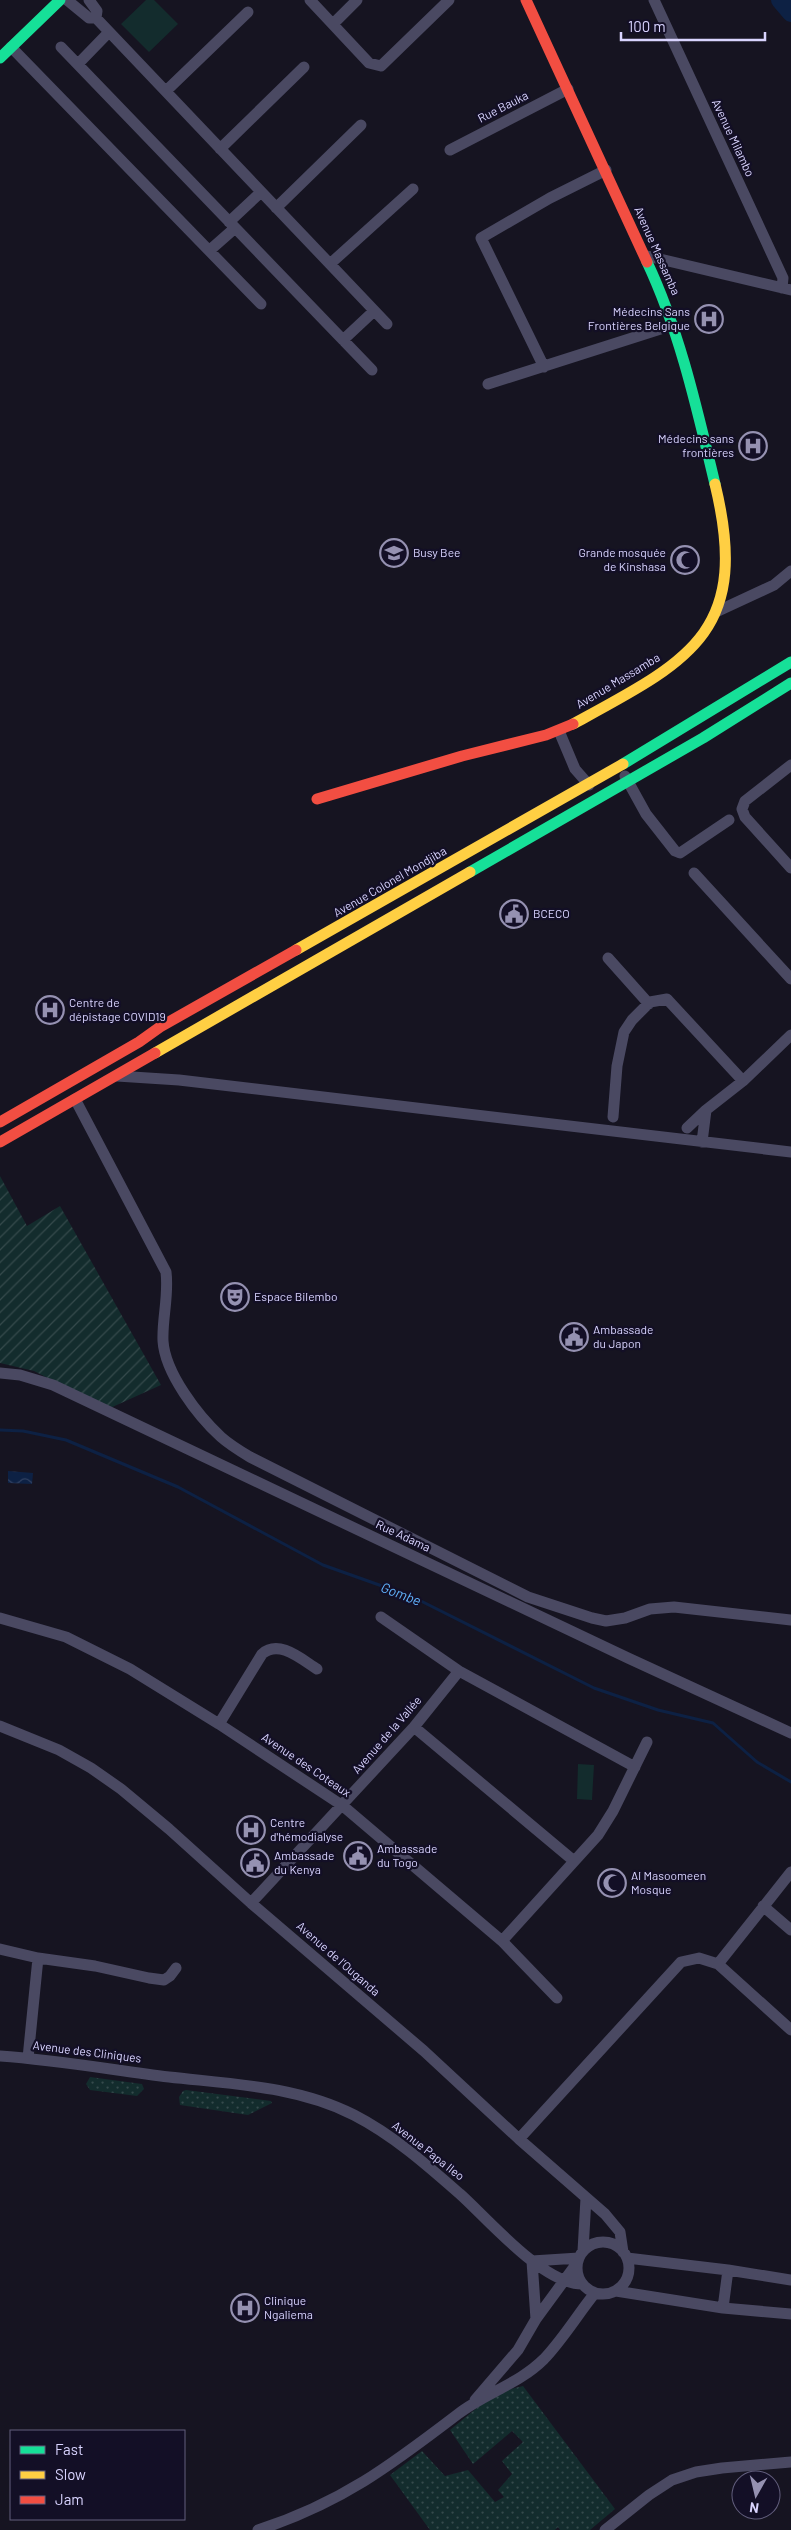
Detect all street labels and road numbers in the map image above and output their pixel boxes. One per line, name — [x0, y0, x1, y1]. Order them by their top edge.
street label: Rue Bauka — [475, 87, 530, 125]
street label: Avenue Milambo — [710, 97, 758, 179]
street label: Avenue Massamba — [632, 204, 684, 297]
street label: Avenue Massamba — [573, 650, 662, 711]
street label: Avenue Colonel Mondjiba — [330, 843, 449, 919]
street label: Rue Adama — [374, 1516, 433, 1554]
street label: Avenue de la Vallée — [349, 1693, 424, 1776]
street label: Avenue des Coteaux — [259, 1729, 354, 1799]
street label: Avenue de l’Ouganda — [294, 1918, 383, 1998]
street label: Avenue des Cliniques — [32, 2037, 142, 2065]
street label: Avenue Papa Ileo — [390, 2118, 467, 2183]

